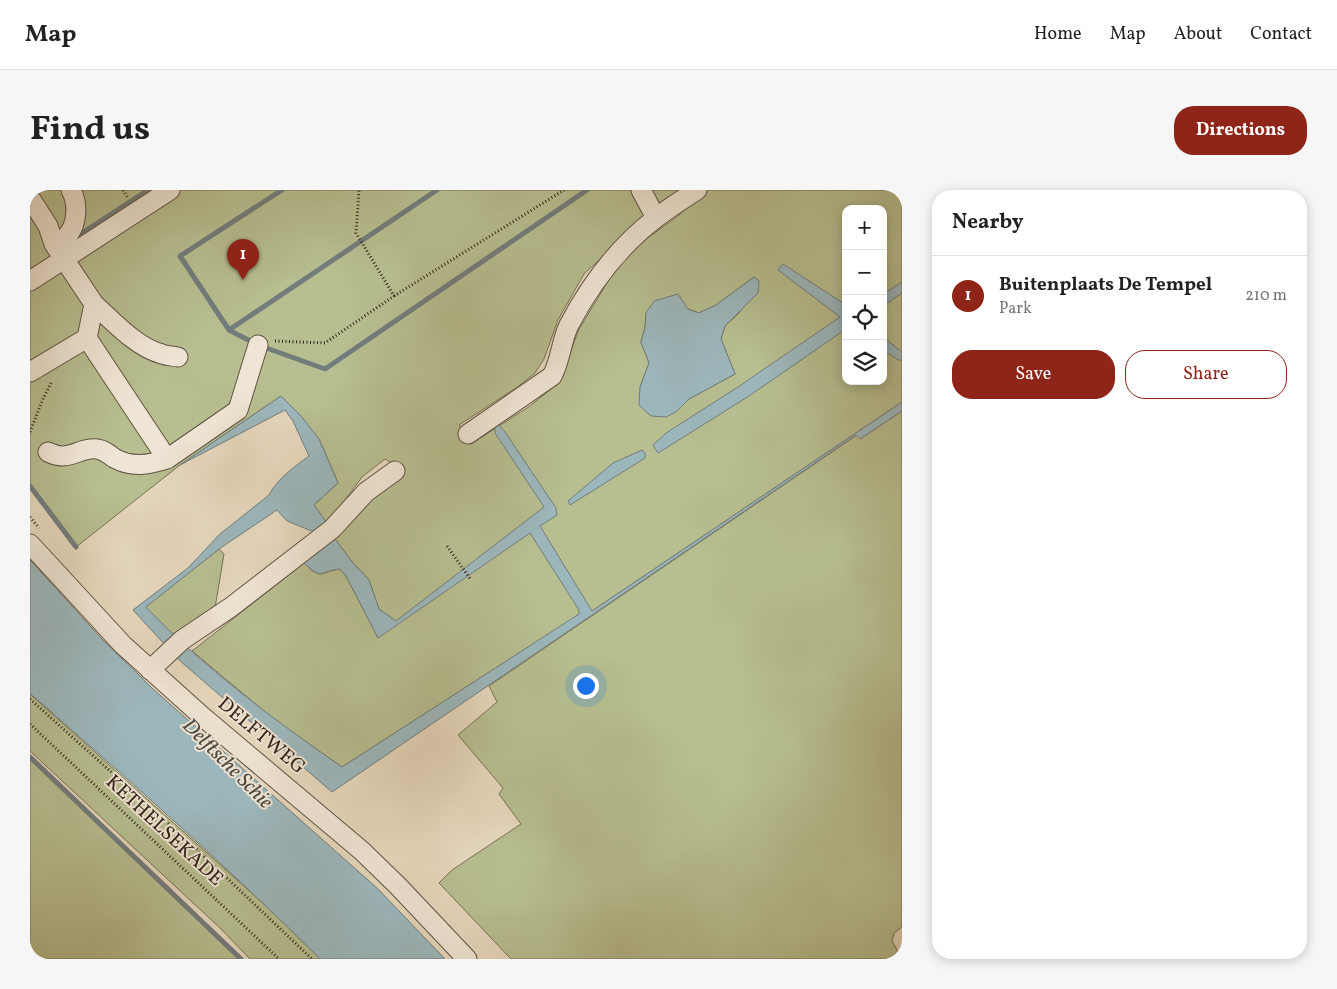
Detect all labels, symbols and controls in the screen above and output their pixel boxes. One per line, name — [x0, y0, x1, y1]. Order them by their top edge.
text: Map — [25, 18, 76, 52]
text: Home — [1034, 22, 1082, 47]
text: Map — [1110, 22, 1146, 47]
text: About — [1174, 22, 1222, 47]
text: Contact — [1250, 22, 1312, 47]
text: Find us — [30, 106, 150, 154]
button: Directions — [1174, 106, 1307, 155]
map controls — [842, 205, 887, 385]
button: + — [842, 205, 887, 250]
text: Nearby — [952, 208, 1023, 237]
pin: 1 — [227, 239, 259, 280]
button: − — [842, 250, 887, 295]
text: Buitenplaats De Tempel — [999, 272, 1212, 298]
text: 1 — [965, 285, 971, 307]
text: 210 m — [1245, 285, 1287, 307]
button: locate — [842, 295, 887, 340]
text: Park — [999, 298, 1032, 320]
button: layers — [842, 340, 887, 385]
button: Save — [952, 350, 1115, 399]
button: Share — [1125, 350, 1287, 399]
your location — [573, 673, 599, 699]
street label: DELFTWEG — [211, 691, 311, 781]
water label: Delftsche Schie — [175, 712, 279, 816]
street label: KETHELSEKADE — [99, 769, 229, 893]

